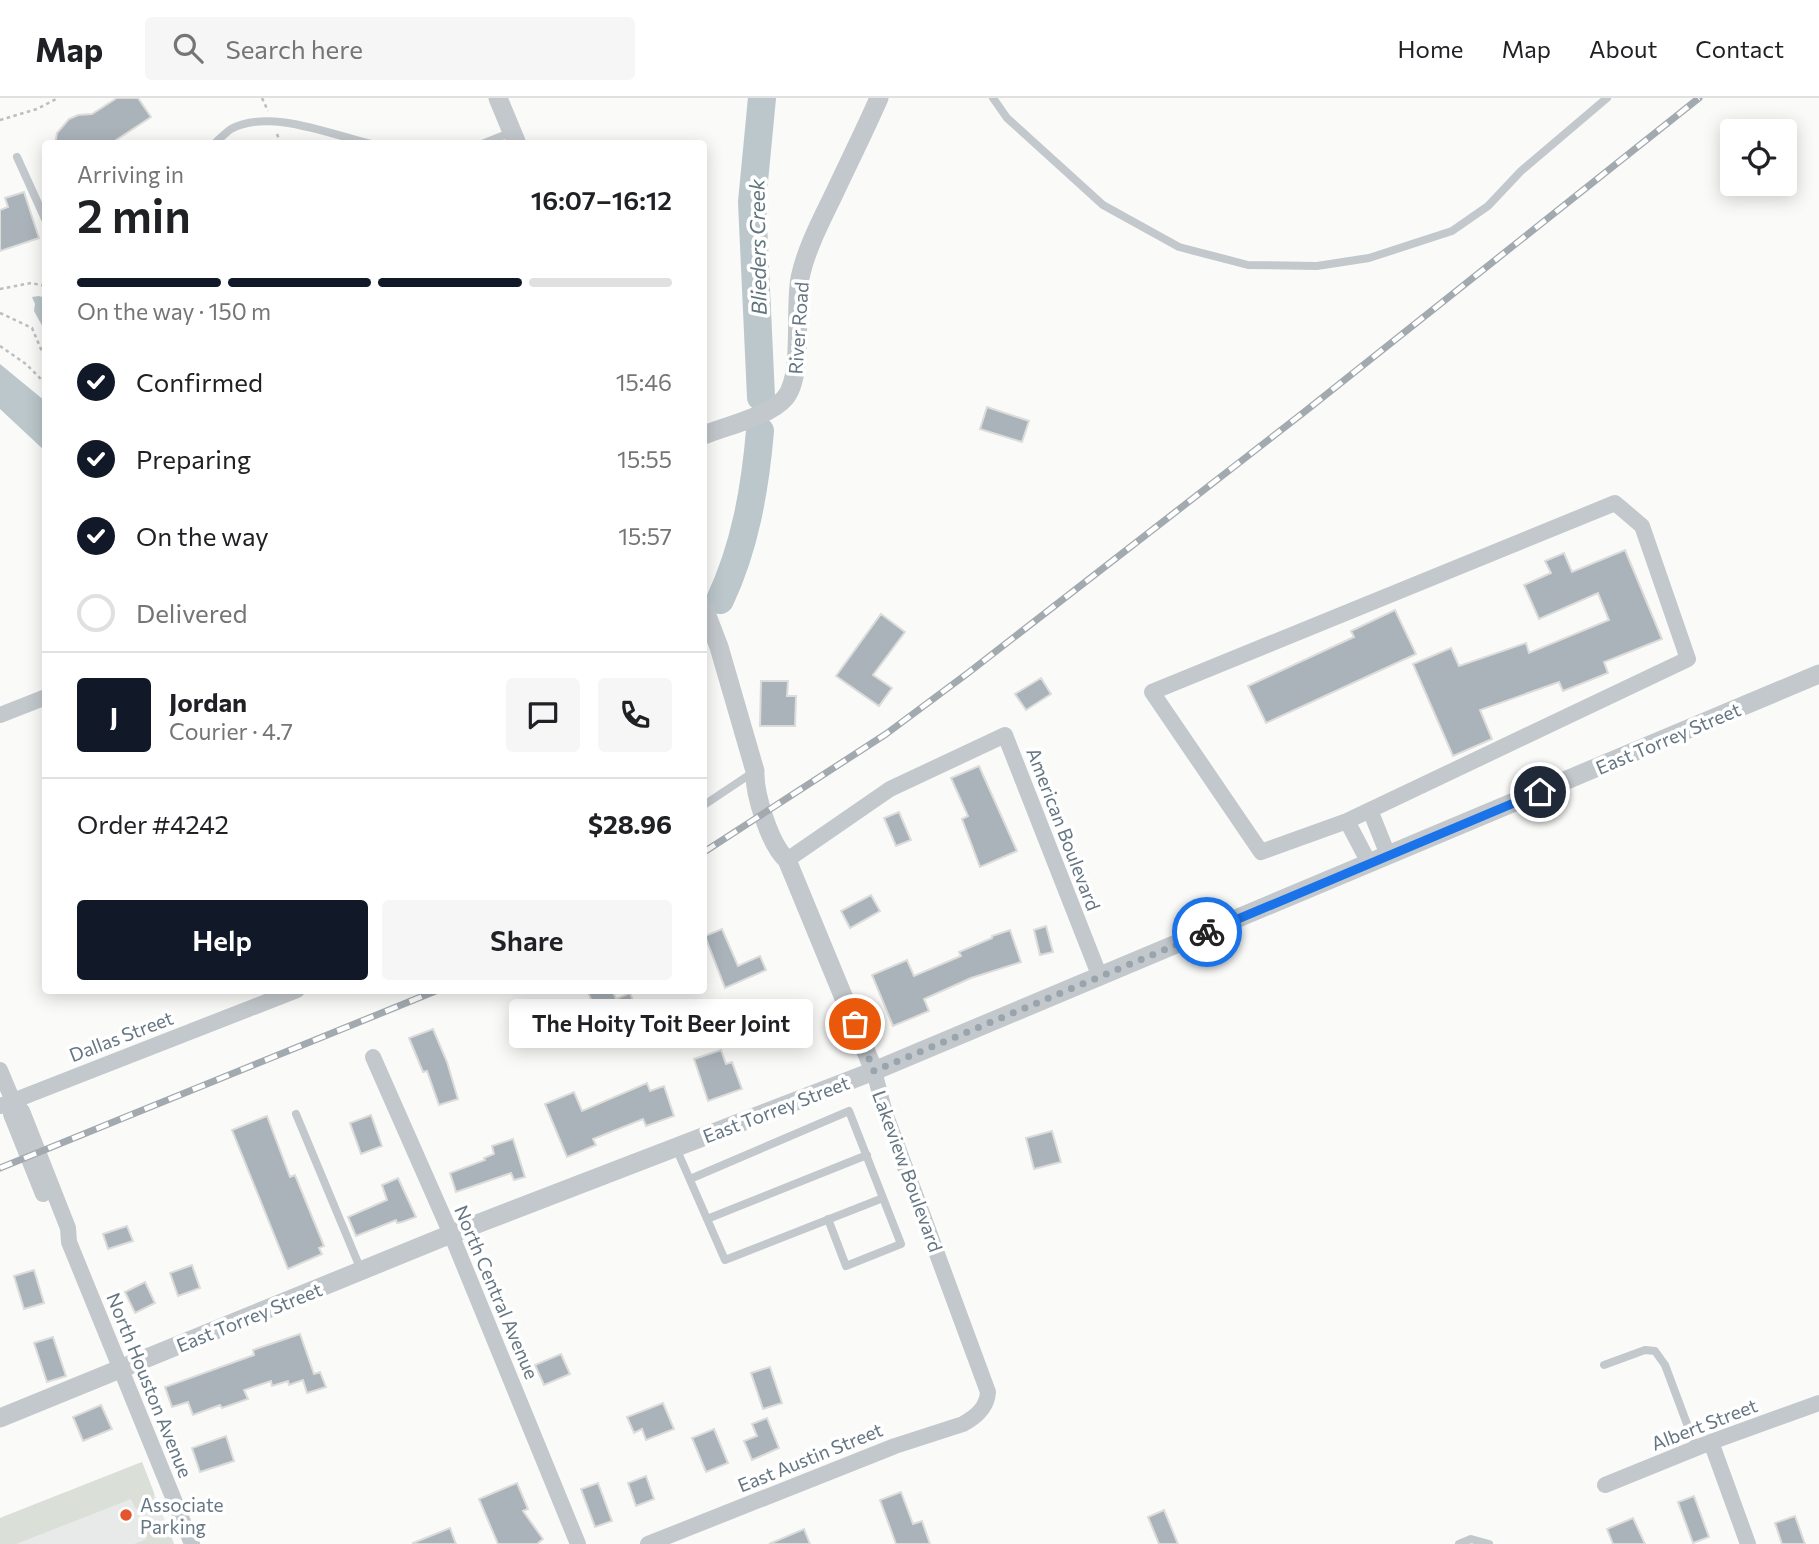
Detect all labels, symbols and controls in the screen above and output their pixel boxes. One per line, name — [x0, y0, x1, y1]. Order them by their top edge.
search box — [145, 17, 635, 80]
text: Map — [35, 28, 103, 69]
icon: search — [169, 29, 207, 67]
text: Search here — [225, 33, 363, 64]
text: Home — [1398, 34, 1464, 63]
text: Map — [1502, 34, 1551, 63]
text: About — [1589, 34, 1657, 63]
text: Contact — [1695, 34, 1784, 63]
map controls — [1720, 119, 1797, 196]
button: locate — [1720, 119, 1797, 196]
text: Arriving in — [77, 160, 184, 188]
water label: Blieders Creek — [743, 178, 771, 315]
text: 16:07–16:12 — [531, 184, 672, 215]
text: 2 min — [77, 186, 191, 242]
street label: River Road — [783, 281, 813, 375]
text: On the way · 150 m — [77, 297, 271, 325]
icon: check — [77, 363, 115, 401]
text: Confirmed — [136, 366, 263, 397]
text: 15:46 — [616, 368, 672, 396]
icon: check — [77, 440, 115, 478]
text: Preparing — [136, 443, 251, 474]
text: 15:55 — [617, 445, 672, 473]
icon: check — [77, 517, 115, 555]
text: On the way — [136, 520, 269, 551]
text: 15:57 — [618, 522, 672, 550]
text: Delivered — [136, 597, 247, 628]
button: chat — [506, 678, 580, 752]
button: phone — [598, 678, 672, 752]
text: Jordan — [169, 686, 247, 717]
street label: East Torrey Street — [1592, 697, 1744, 779]
text: J — [110, 700, 118, 731]
text: Courier · 4.7 — [169, 717, 293, 745]
street label: American Boulevard — [1022, 744, 1106, 914]
pin — [1510, 762, 1570, 822]
icon: home — [1521, 773, 1559, 811]
text: Order #4242 — [77, 808, 229, 839]
text: $28.96 — [588, 808, 672, 839]
courier — [1172, 897, 1242, 967]
button: Help — [77, 900, 368, 980]
button: Share — [382, 900, 672, 980]
icon: bike — [1188, 913, 1226, 951]
pin — [825, 994, 885, 1054]
callout: The Hoity Toit Beer Joint — [508, 1000, 813, 1048]
icon: bag — [836, 1005, 874, 1043]
street label: Dallas Street — [66, 1006, 176, 1066]
text: The Hoity Toit Beer Joint — [532, 1009, 790, 1037]
street label: East Torrey Street — [699, 1070, 853, 1148]
street label: Lakeview Boulevard — [868, 1087, 948, 1255]
street label: North Central Avenue — [450, 1202, 544, 1382]
street label: East Torrey Street — [173, 1277, 325, 1357]
street label: North Houston Avenue — [102, 1289, 198, 1481]
street label: Albert Street — [1648, 1393, 1761, 1455]
street label: East Austin Street — [734, 1417, 886, 1497]
place label: Associate Parking — [140, 1493, 224, 1538]
marker: Associate Parking — [118, 1507, 134, 1523]

